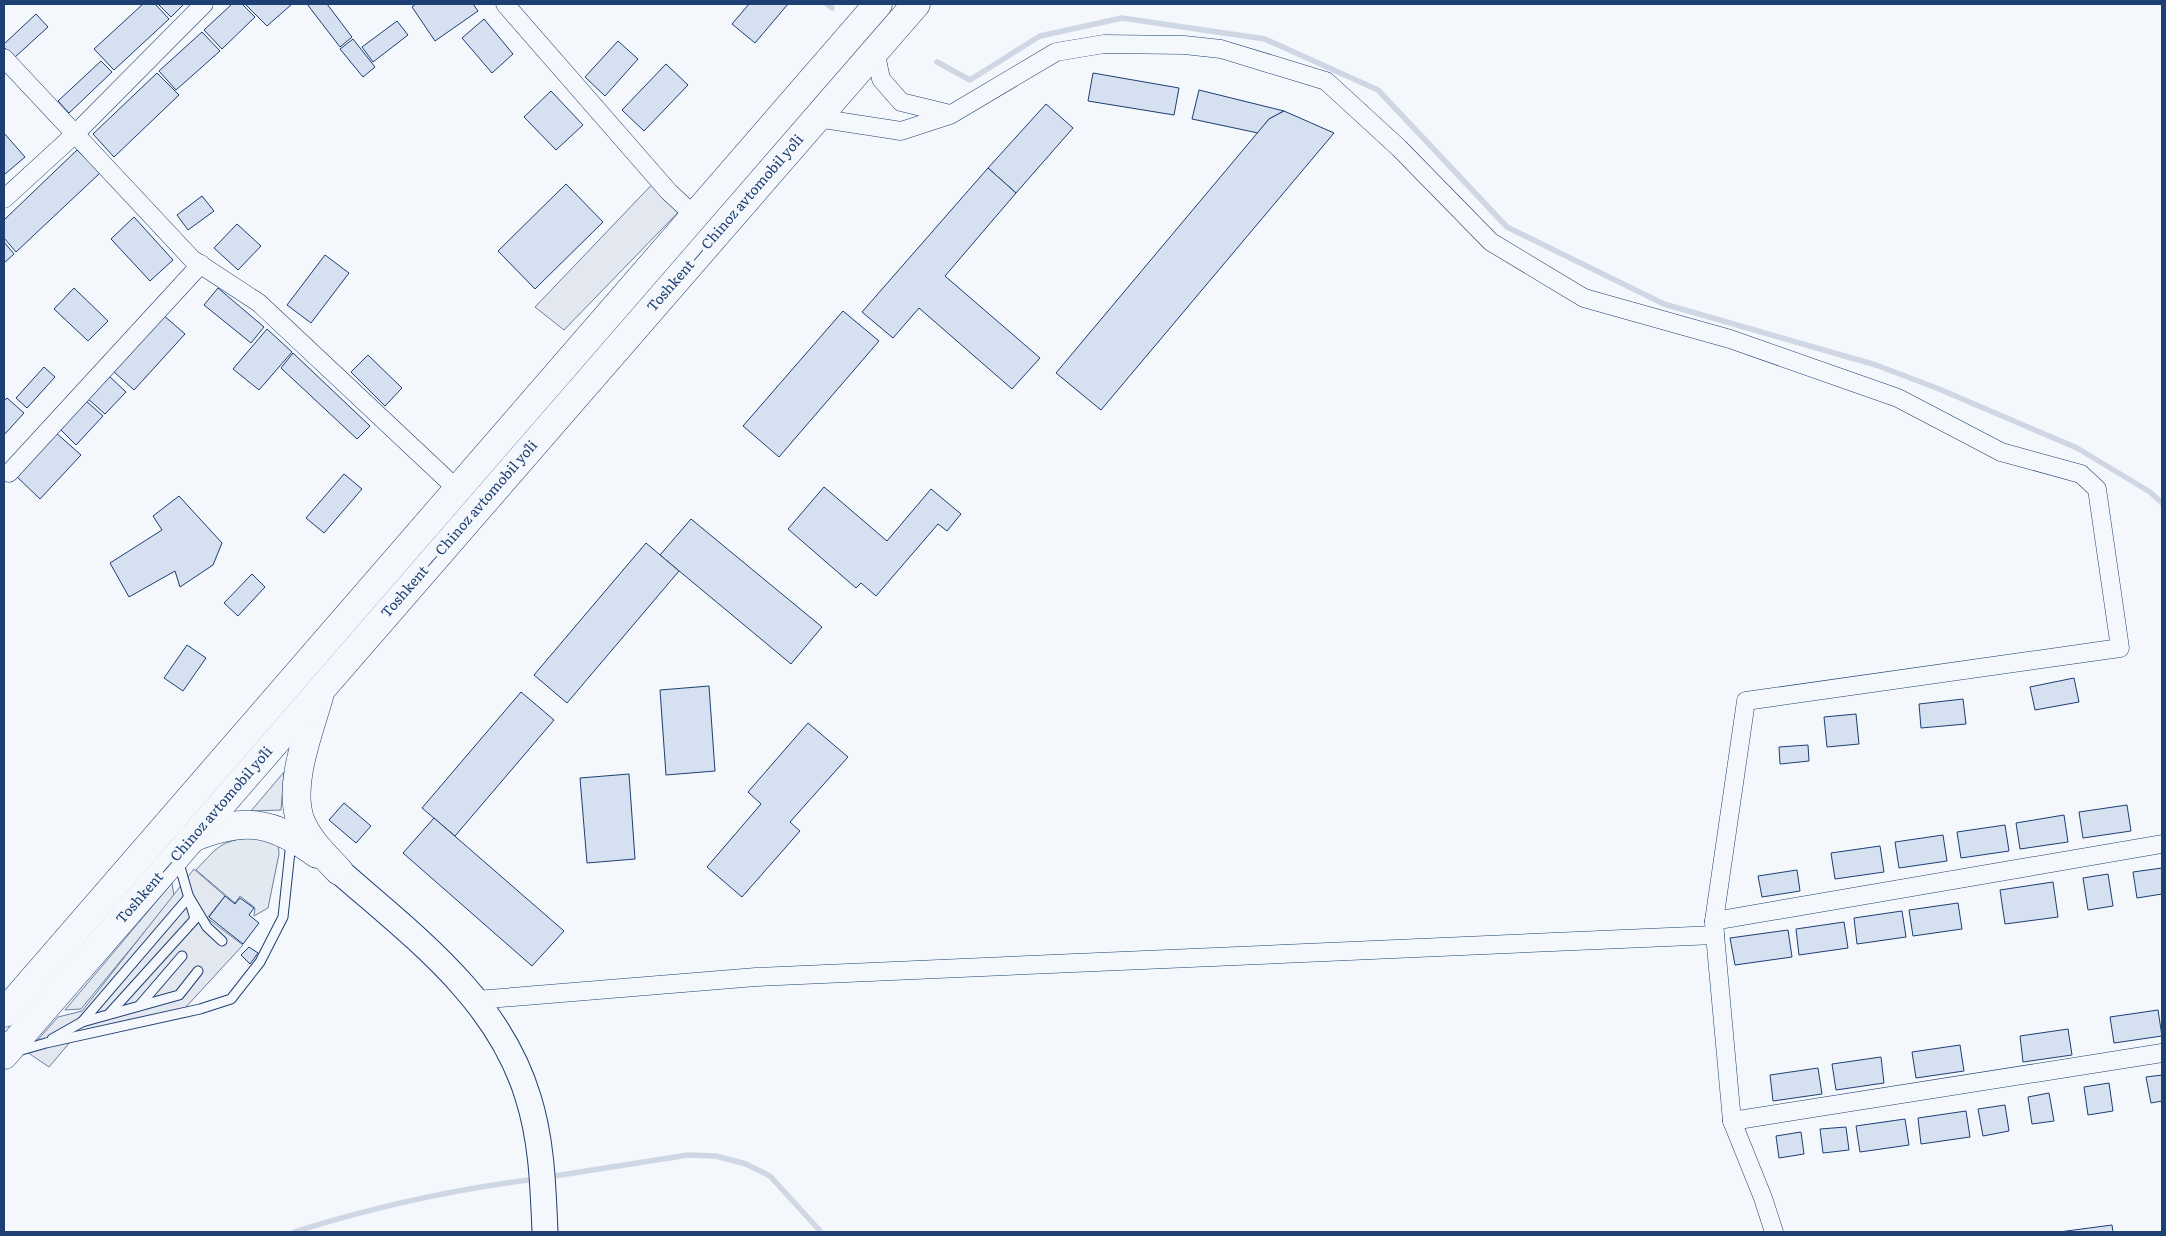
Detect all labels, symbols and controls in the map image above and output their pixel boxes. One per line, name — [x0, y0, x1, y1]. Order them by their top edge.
street label: Toshkent — Chinoz avtomobil yoʻli — [642, 129, 807, 315]
street label: Toshkent — Chinoz avtomobil yoʻli — [376, 435, 541, 621]
street label: Toshkent — Chinoz avtomobil yoʻli — [111, 741, 276, 927]

